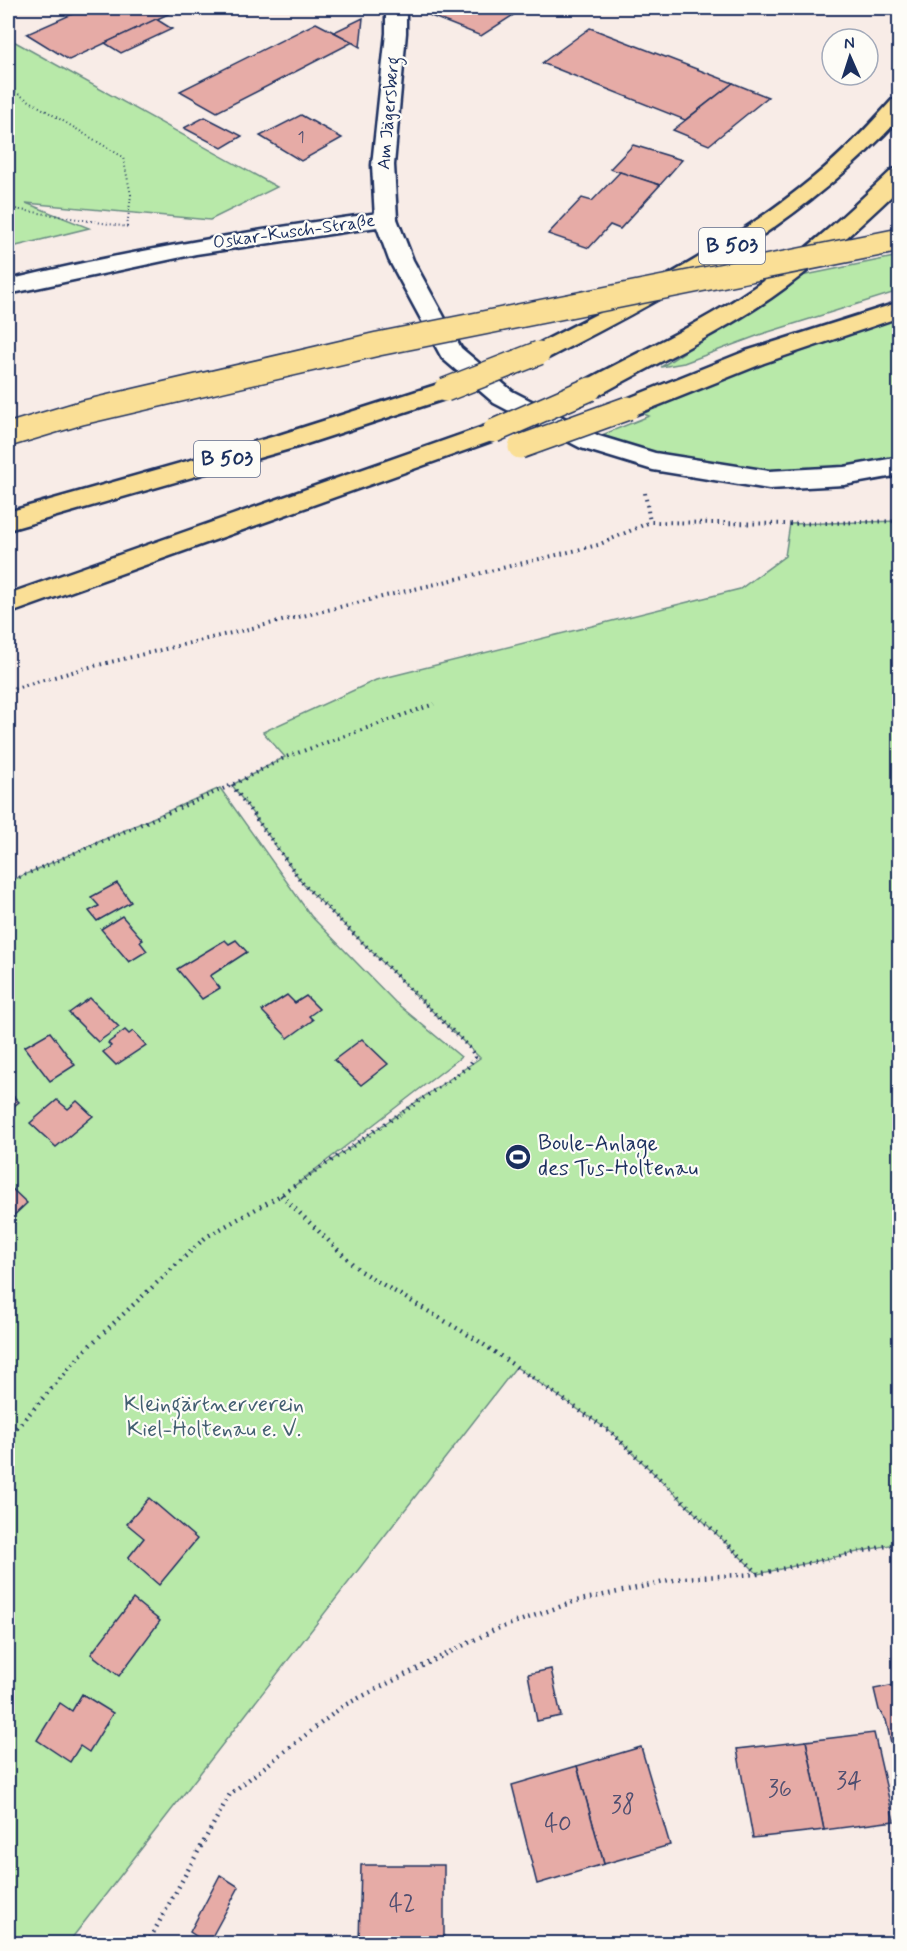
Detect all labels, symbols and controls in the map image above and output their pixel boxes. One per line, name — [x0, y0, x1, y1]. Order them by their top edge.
north arrow — [820, 27, 880, 87]
text: N — [843, 33, 855, 54]
street label: Am Jägersberg — [372, 55, 408, 171]
house number: 1 — [297, 127, 305, 148]
street label: Oskar-Kusch-Straße — [211, 209, 377, 255]
road number: B 503 — [699, 228, 765, 264]
road number: B 503 — [194, 441, 260, 477]
place label: Boule-Anlage des Tus-Holtenau — [538, 1130, 698, 1183]
sports icon: Boule-Anlage des Tus-Holtenau — [503, 1142, 533, 1172]
park label: Kleingärtnerverein Kiel-Holtenau e. V. — [124, 1391, 304, 1444]
house number: 34 — [836, 1766, 862, 1797]
house number: 36 — [768, 1774, 792, 1805]
house number: 38 — [611, 1790, 635, 1821]
house number: 40 — [544, 1809, 572, 1840]
house number: 42 — [389, 1889, 415, 1920]

